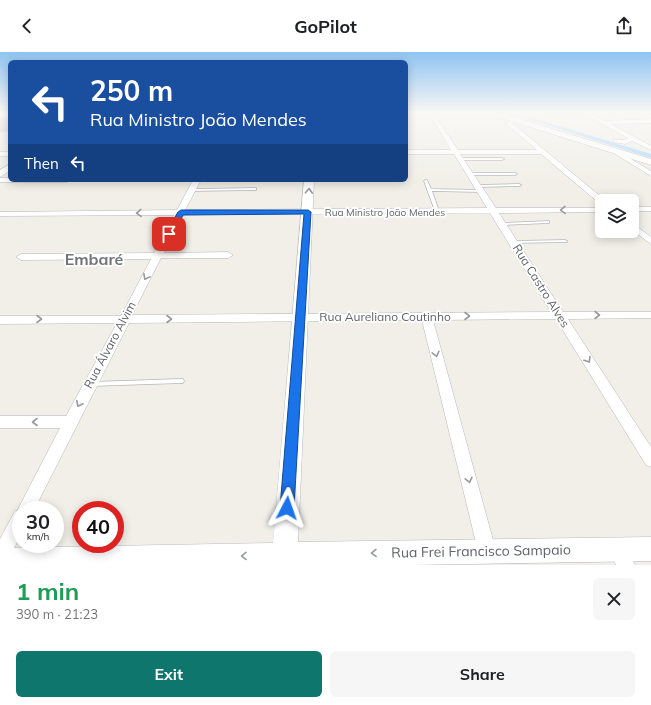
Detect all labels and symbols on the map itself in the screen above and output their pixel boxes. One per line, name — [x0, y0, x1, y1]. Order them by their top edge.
one-way arrow — [304, 188, 313, 194]
street label: Rua Ministro João Mendes — [325, 206, 445, 219]
one-way arrow — [560, 206, 566, 214]
one-way arrow — [136, 209, 142, 217]
pin — [152, 217, 186, 251]
street label: Rua Castro Alves — [510, 241, 573, 330]
district label: Embaré — [65, 249, 124, 269]
one-way arrow — [144, 272, 151, 280]
street label: Rua Álvaro Alvim — [80, 299, 139, 391]
street label: Rua Aureliano Coutinho — [319, 309, 451, 324]
one-way arrow — [594, 311, 600, 320]
one-way arrow — [464, 312, 470, 320]
one-way arrow — [36, 315, 42, 324]
one-way arrow — [166, 315, 172, 323]
one-way arrow — [432, 351, 440, 358]
one-way arrow — [583, 356, 590, 363]
one-way arrow — [77, 400, 84, 407]
one-way arrow — [32, 418, 38, 426]
one-way arrow — [464, 477, 472, 484]
position arrow — [266, 487, 308, 529]
speed limit sign: 40 — [72, 501, 124, 553]
street label: Rua Frei Francisco Sampaio — [391, 540, 571, 562]
one-way arrow — [371, 549, 377, 558]
one-way arrow — [241, 552, 247, 560]

